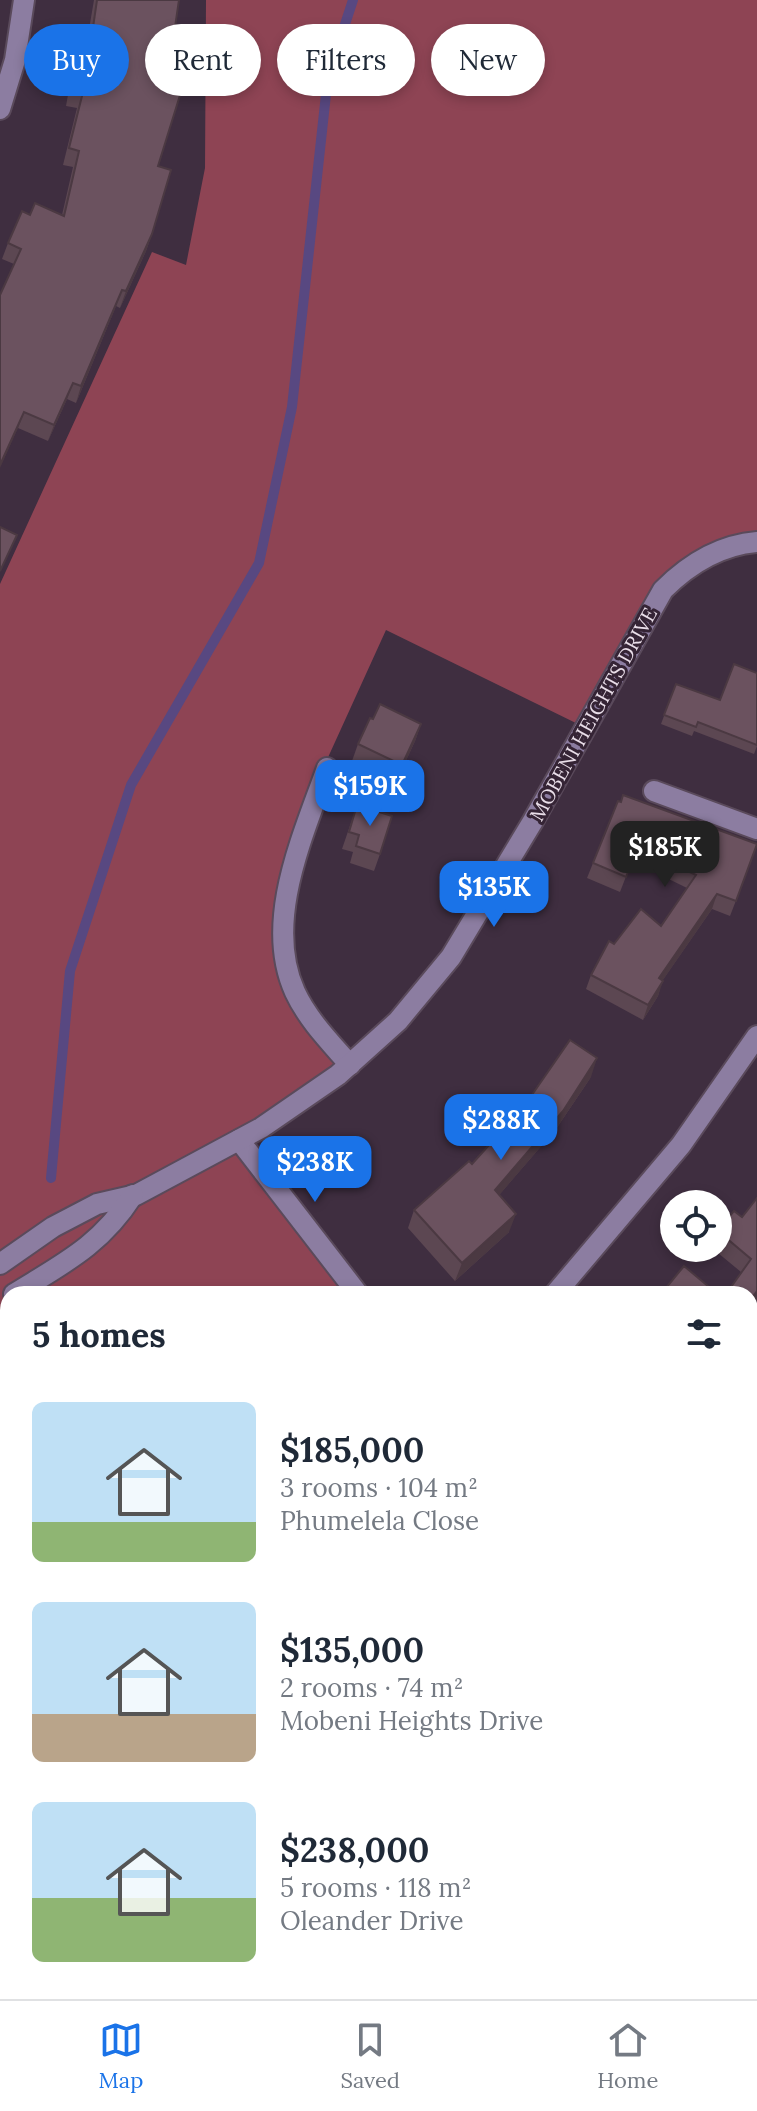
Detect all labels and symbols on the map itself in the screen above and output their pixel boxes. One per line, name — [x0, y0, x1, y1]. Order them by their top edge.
street label: MOBENI HEIGHTS DRIVE — [524, 603, 662, 825]
pin: $159K — [314, 760, 426, 828]
pin: $185K — [609, 821, 721, 889]
pin: $135K — [438, 861, 550, 929]
pin: $288K — [445, 1094, 557, 1162]
pin: $238K — [259, 1136, 371, 1204]

